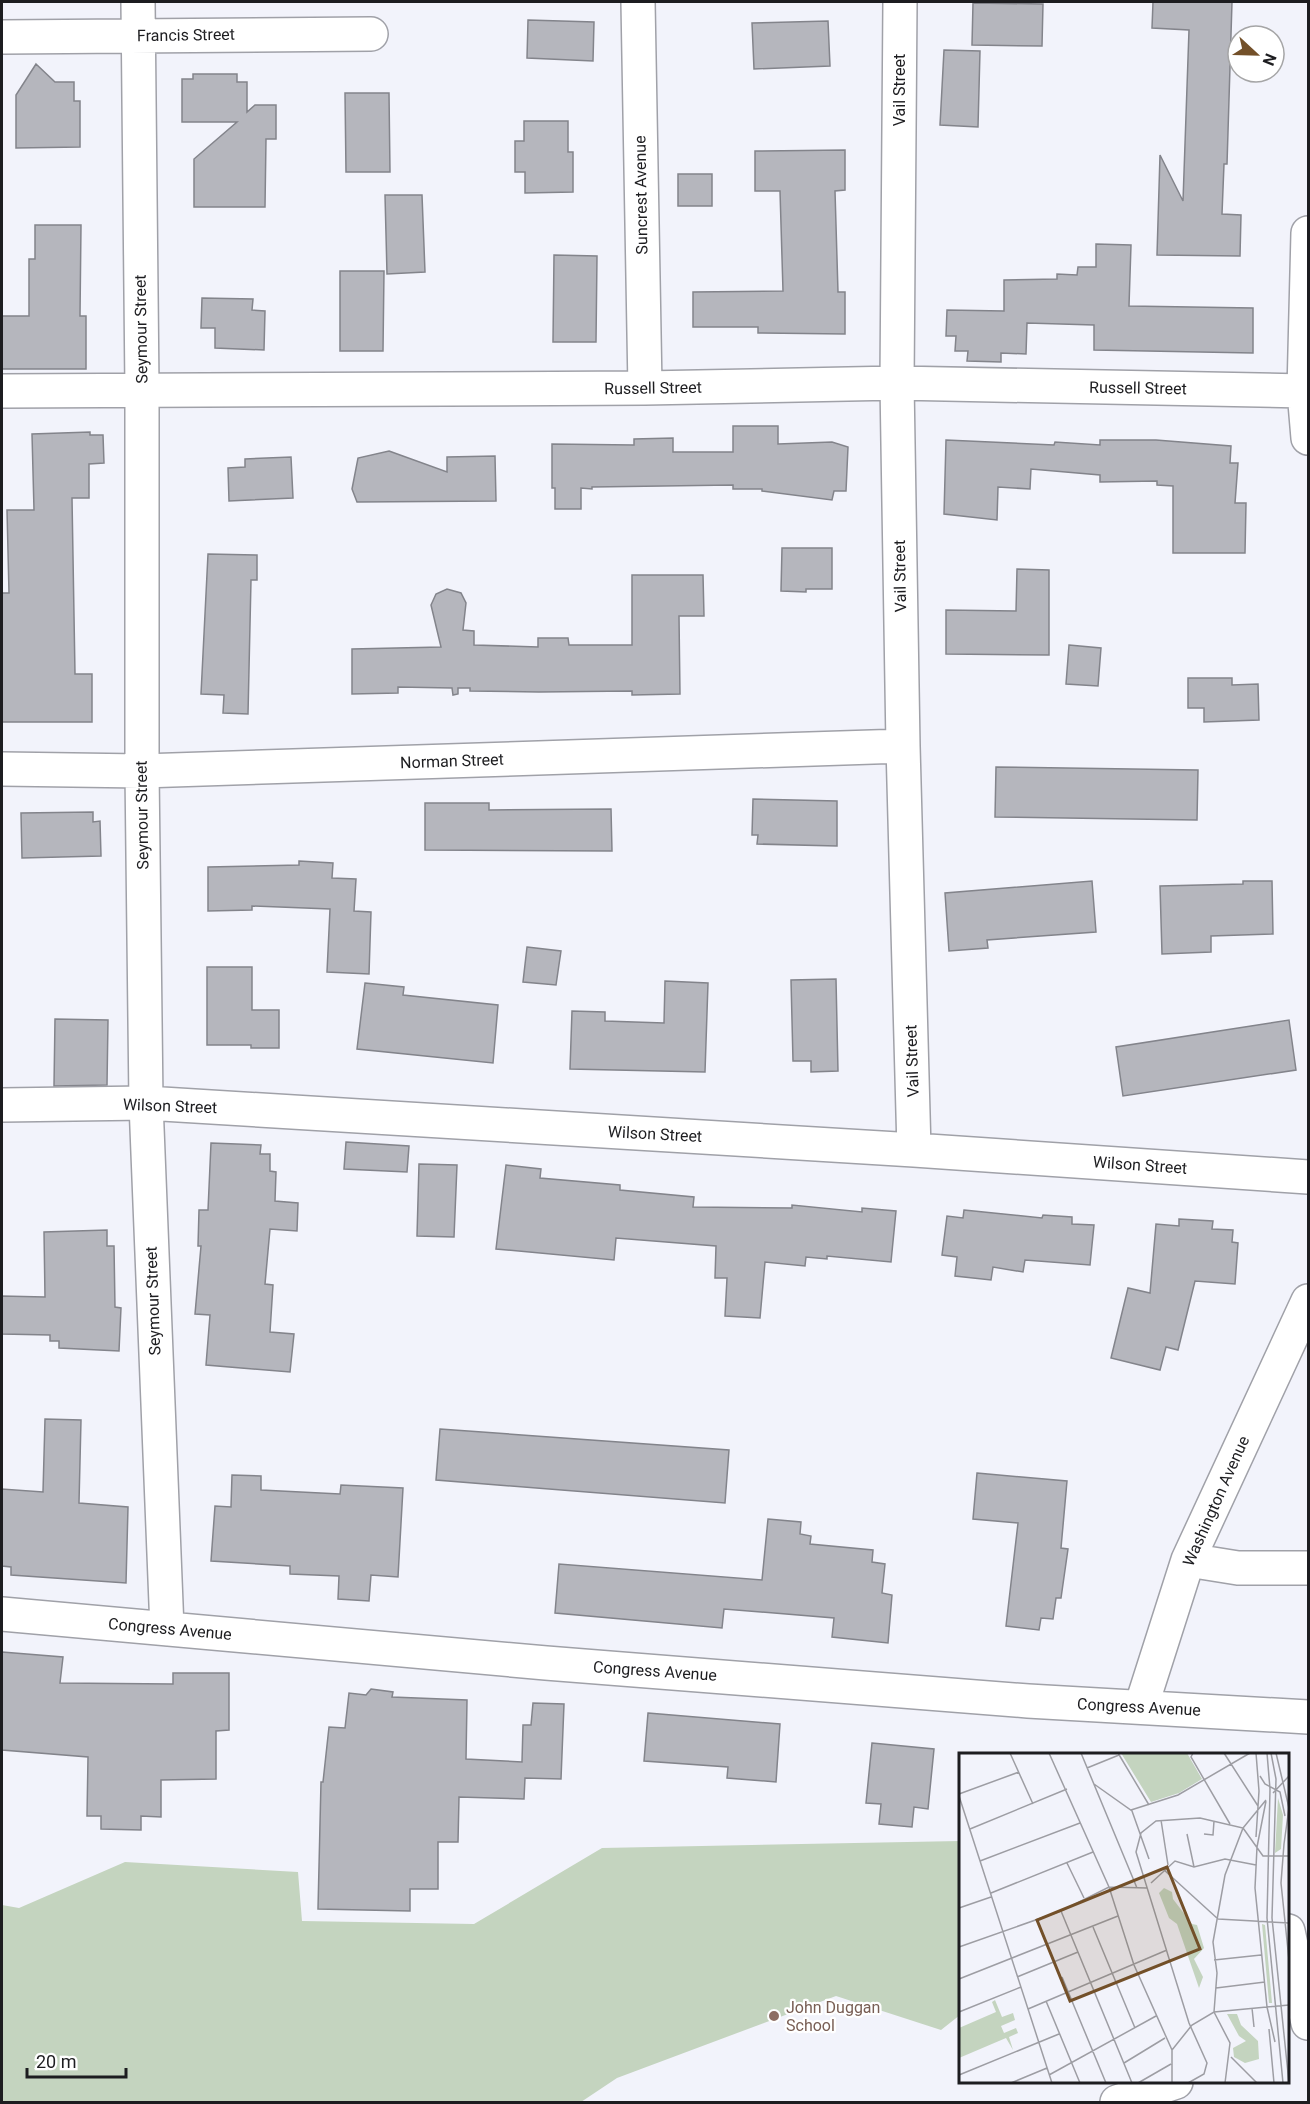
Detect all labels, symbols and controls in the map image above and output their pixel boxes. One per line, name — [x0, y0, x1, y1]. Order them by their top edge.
north arrow — [1226, 24, 1286, 84]
street label: Francis Street — [137, 25, 235, 45]
text: N — [1259, 51, 1280, 68]
street label: Vail Street — [890, 54, 909, 126]
street label: Suncrest Avenue — [630, 135, 652, 255]
street label: Seymour Street — [131, 274, 151, 384]
street label: Russell Street — [604, 378, 702, 398]
street label: Russell Street — [1089, 378, 1187, 398]
street label: Vail Street — [890, 540, 910, 612]
street label: Norman Street — [400, 750, 504, 772]
street label: Seymour Street — [132, 760, 152, 870]
street label: Vail Street — [901, 1024, 923, 1098]
street label: Wilson Street — [123, 1095, 217, 1117]
street label: Wilson Street — [607, 1122, 703, 1146]
street label: Wilson Street — [1092, 1152, 1188, 1178]
street label: Seymour Street — [142, 1246, 164, 1356]
street label: Washington Avenue — [1179, 1433, 1253, 1569]
street label: Congress Avenue — [107, 1614, 233, 1644]
street label: Congress Avenue — [593, 1657, 717, 1685]
street label: Congress Avenue — [1077, 1694, 1201, 1720]
inset map — [959, 1753, 1289, 2083]
place label: John Duggan School — [786, 1998, 880, 2035]
marker: John Duggan School — [767, 2009, 781, 2023]
scale bar — [27, 2041, 126, 2079]
text: 20 m — [36, 2051, 76, 2072]

